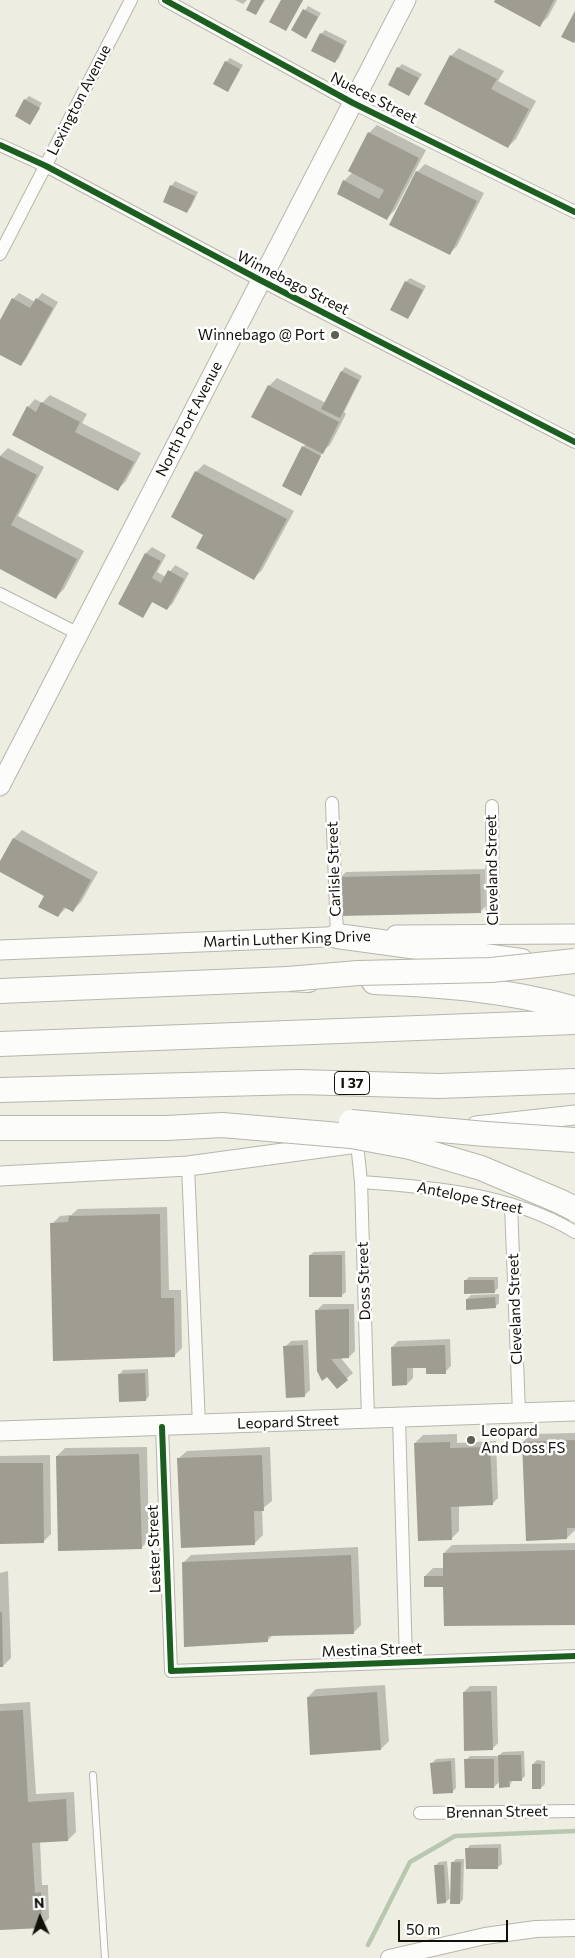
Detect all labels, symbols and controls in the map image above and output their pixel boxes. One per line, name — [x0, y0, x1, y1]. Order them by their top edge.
street label: Lexington Avenue — [43, 42, 115, 158]
street label: Nueces Street — [328, 68, 420, 128]
street label: Winnebago Street — [234, 247, 352, 319]
place label: Winnebago @ Port — [198, 326, 325, 344]
marker: Winnebago @ Port — [329, 329, 341, 341]
street label: North Port Avenue — [152, 358, 226, 480]
street label: Cleveland Street — [482, 814, 502, 926]
street label: Carlisle Street — [323, 821, 345, 917]
street label: Martin Luther King Drive — [203, 927, 371, 951]
road number: I 37 — [334, 1072, 370, 1094]
street label: Antelope Street — [415, 1178, 525, 1218]
street label: Doss Street — [354, 1241, 374, 1321]
street label: Cleveland Street — [504, 1253, 526, 1365]
street label: Leopard Street — [237, 1411, 339, 1433]
place label: Leopard And Doss FS — [481, 1422, 565, 1457]
marker: Leopard And Doss FS — [465, 1434, 477, 1446]
street label: Lester Street — [143, 1504, 165, 1594]
street label: Mestina Street — [321, 1639, 423, 1661]
street label: Brennan Street — [446, 1802, 548, 1822]
north arrow — [15, 1893, 65, 1943]
text: N — [34, 1894, 45, 1911]
scale bar — [400, 1910, 510, 1942]
text: 50 m — [406, 1920, 440, 1938]

